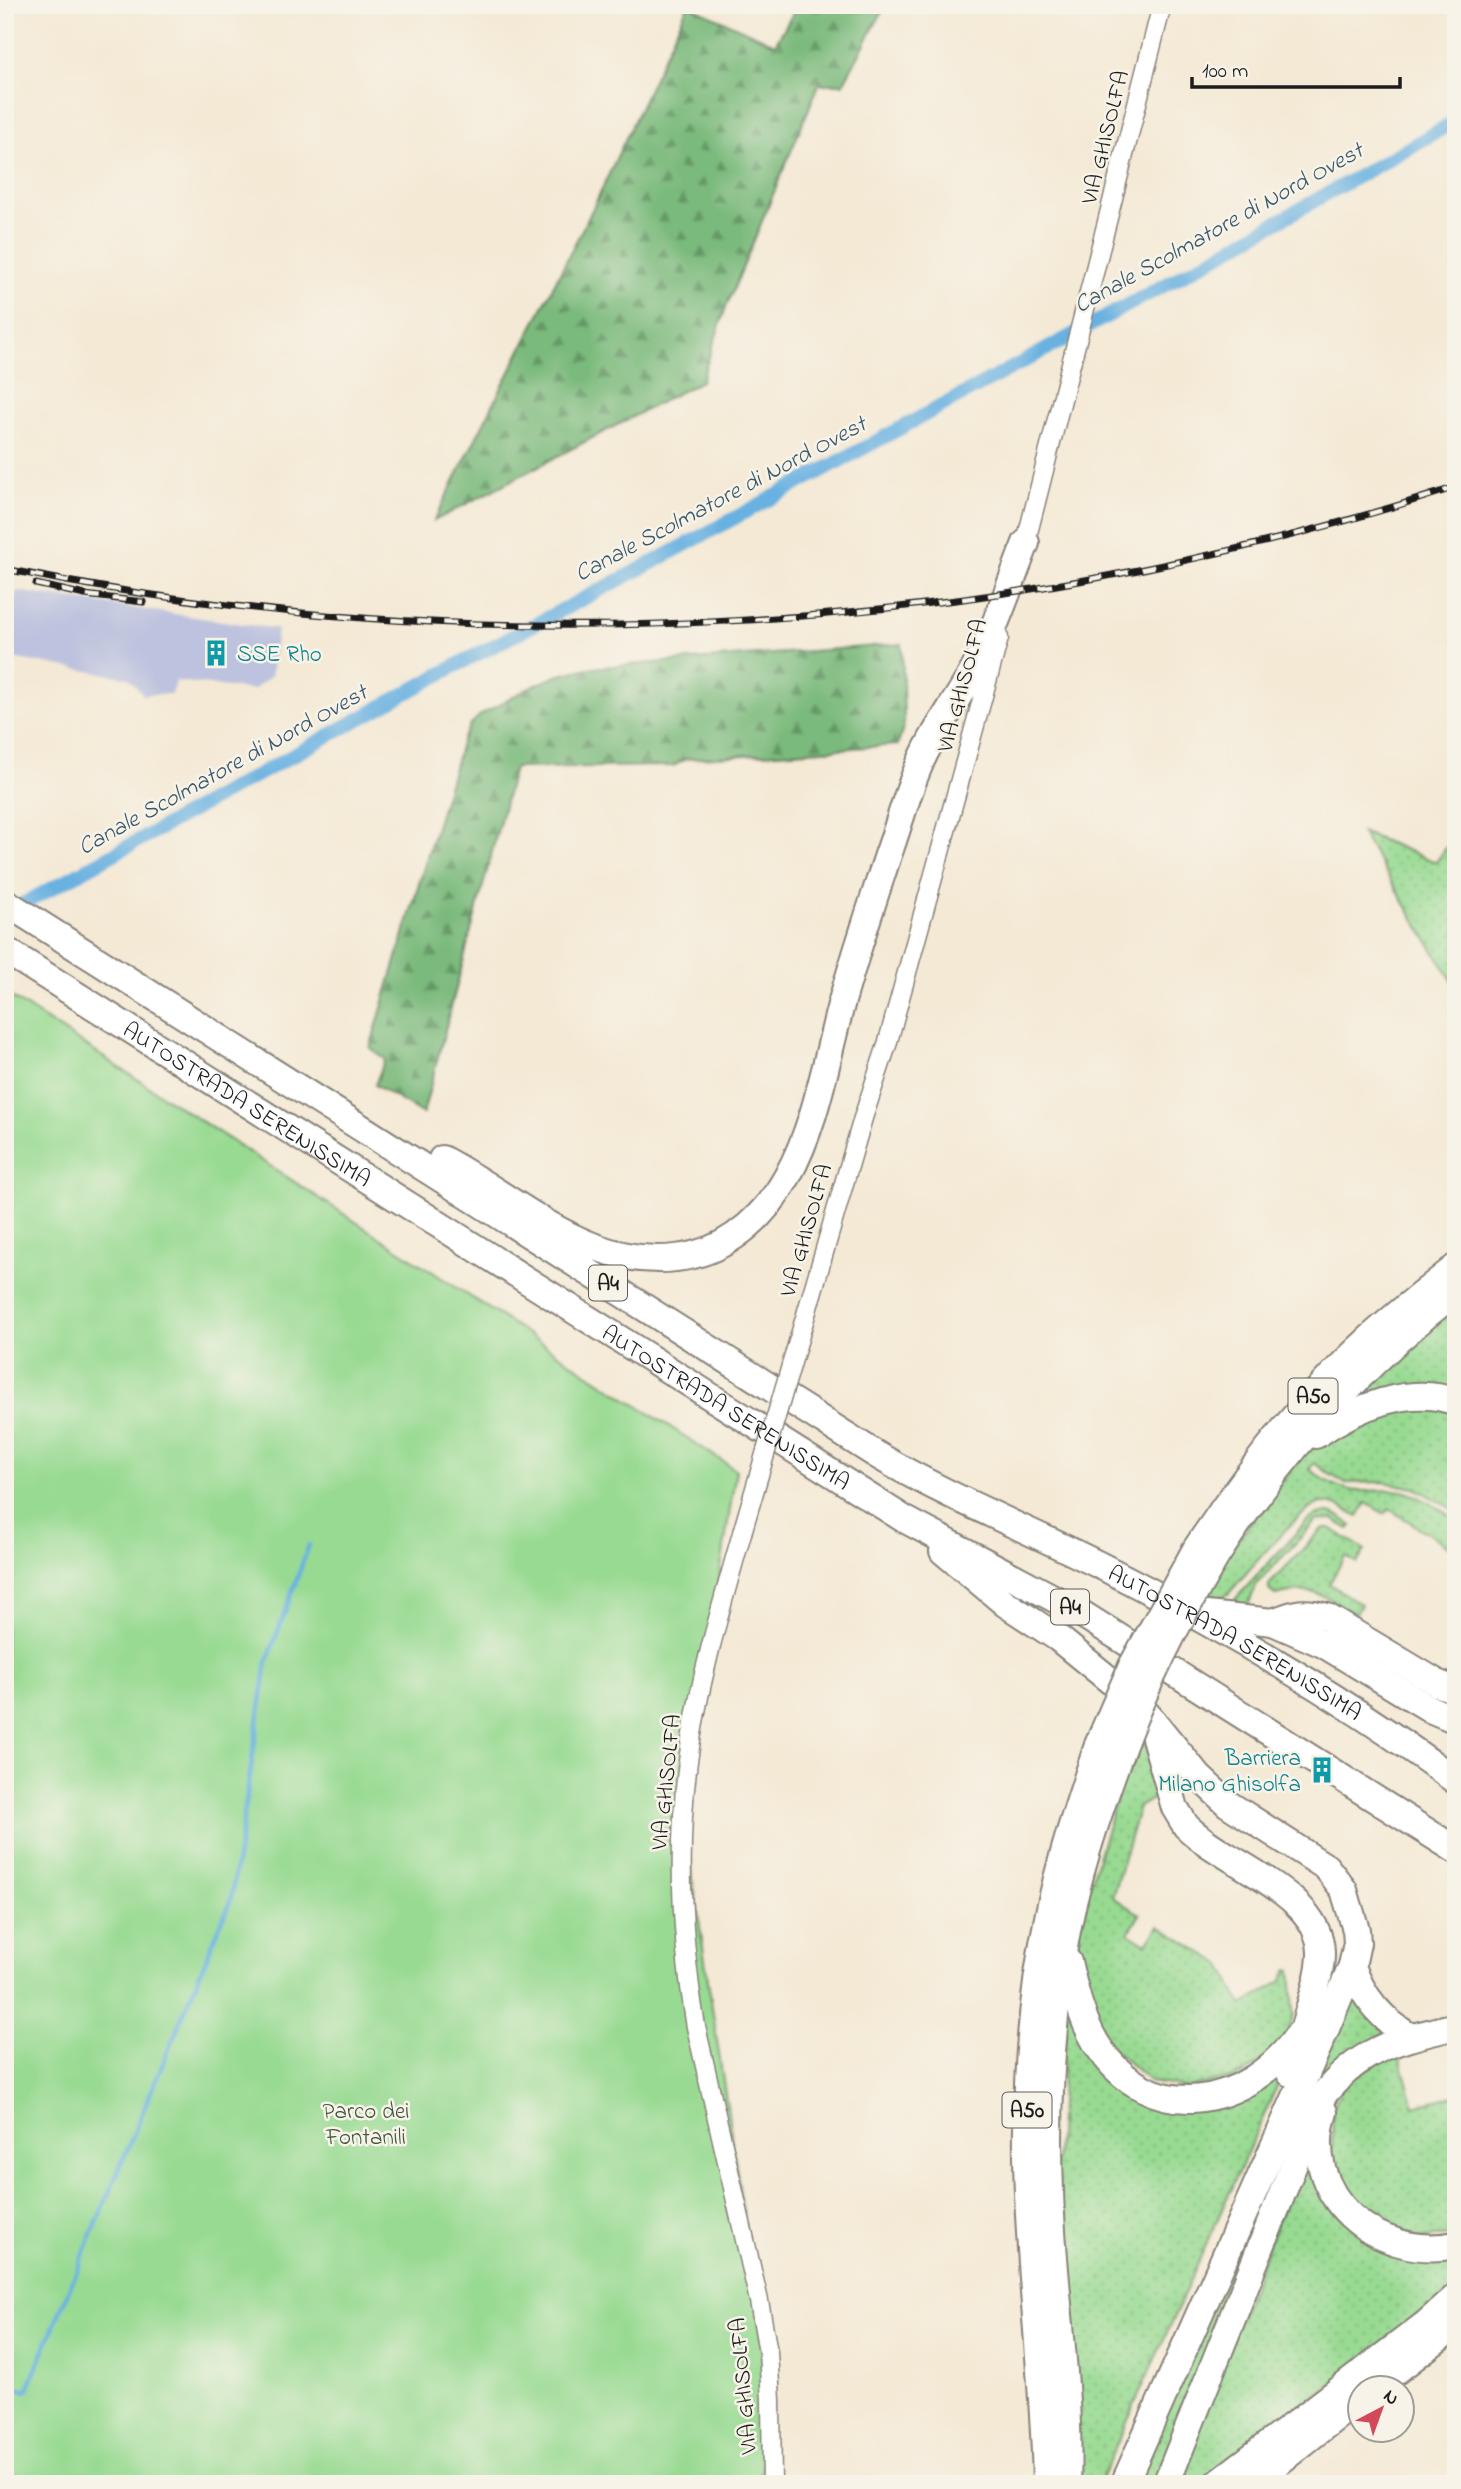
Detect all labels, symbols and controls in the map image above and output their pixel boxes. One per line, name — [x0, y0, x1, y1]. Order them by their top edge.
scale bar — [1192, 46, 1400, 90]
text: 100 m — [1202, 57, 1248, 87]
street label: VIA GHISOLFA — [1074, 67, 1139, 209]
water label: Canale Scolmatore di Nord Ovest — [1068, 134, 1372, 324]
water label: Canale Scolmatore di Nord Ovest — [569, 407, 875, 592]
street label: VIA GHISOLFA — [930, 615, 997, 757]
building icon: SSE Rho — [201, 638, 231, 668]
place label: SSE Rho — [237, 639, 322, 672]
water label: Canale Scolmatore di Nord Ovest — [72, 676, 376, 866]
street label: AUTOSTRADA SERENISSIMA — [116, 1015, 377, 1197]
street label: VIA GHISOLFA — [772, 1160, 842, 1302]
road number: A4 — [589, 1266, 627, 1300]
street label: AUTOSTRADA SERENISSIMA — [595, 1318, 856, 1500]
road number: A50 — [1288, 1378, 1338, 1414]
street label: AUTOSTRADA SERENISSIMA — [1101, 1558, 1368, 1730]
road number: A4 — [1051, 1590, 1089, 1624]
street label: VIA GHISOLFA — [644, 1713, 691, 1853]
place label: Barriera Milano Ghisolfa — [1158, 1743, 1301, 1802]
building icon: Barriera Milano Ghisolfa — [1307, 1755, 1337, 1785]
road number: A50 — [1002, 2092, 1052, 2128]
park label: Parco dei Fontanili — [323, 2096, 409, 2155]
street label: VIA GHISOLFA — [722, 2316, 767, 2456]
north arrow — [1346, 2374, 1416, 2444]
text: N — [1377, 2384, 1404, 2413]

